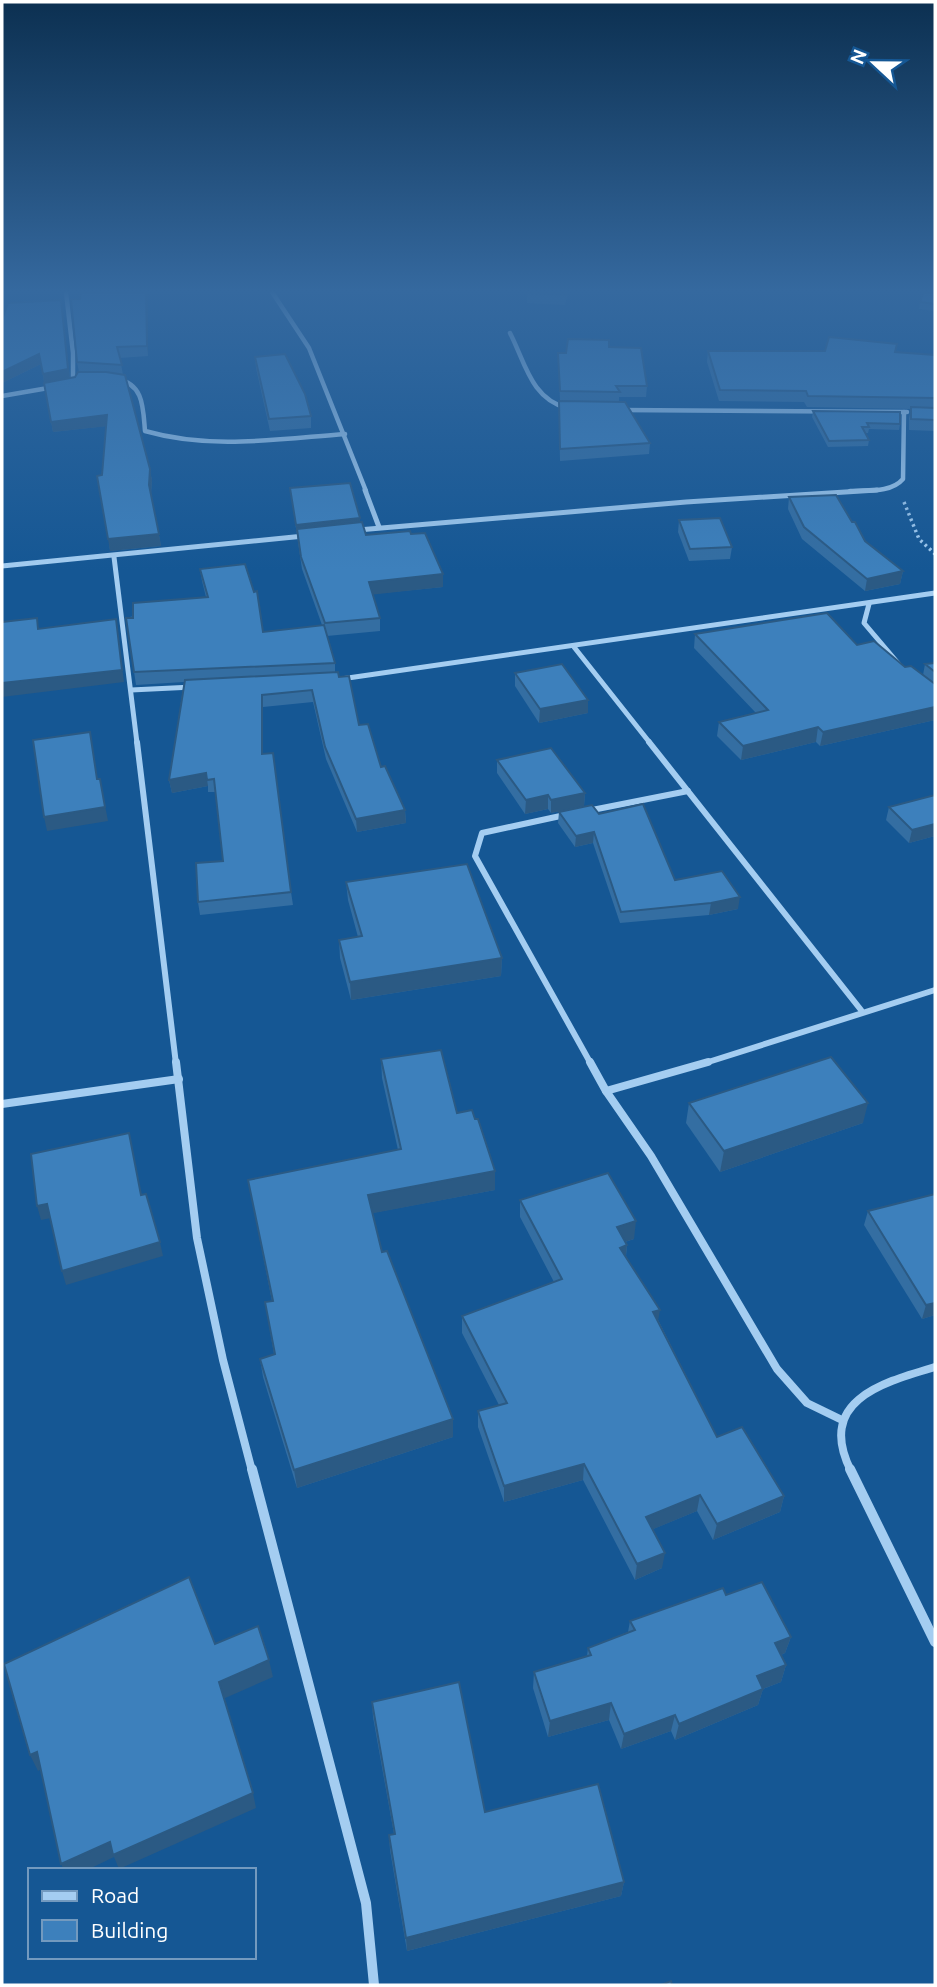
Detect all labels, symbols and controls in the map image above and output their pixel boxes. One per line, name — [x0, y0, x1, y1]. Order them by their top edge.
north arrow — [839, 28, 909, 98]
text: N — [845, 46, 871, 67]
legend — [28, 1868, 256, 1959]
text: Road — [91, 1883, 139, 1907]
text: Building — [91, 1918, 168, 1942]

